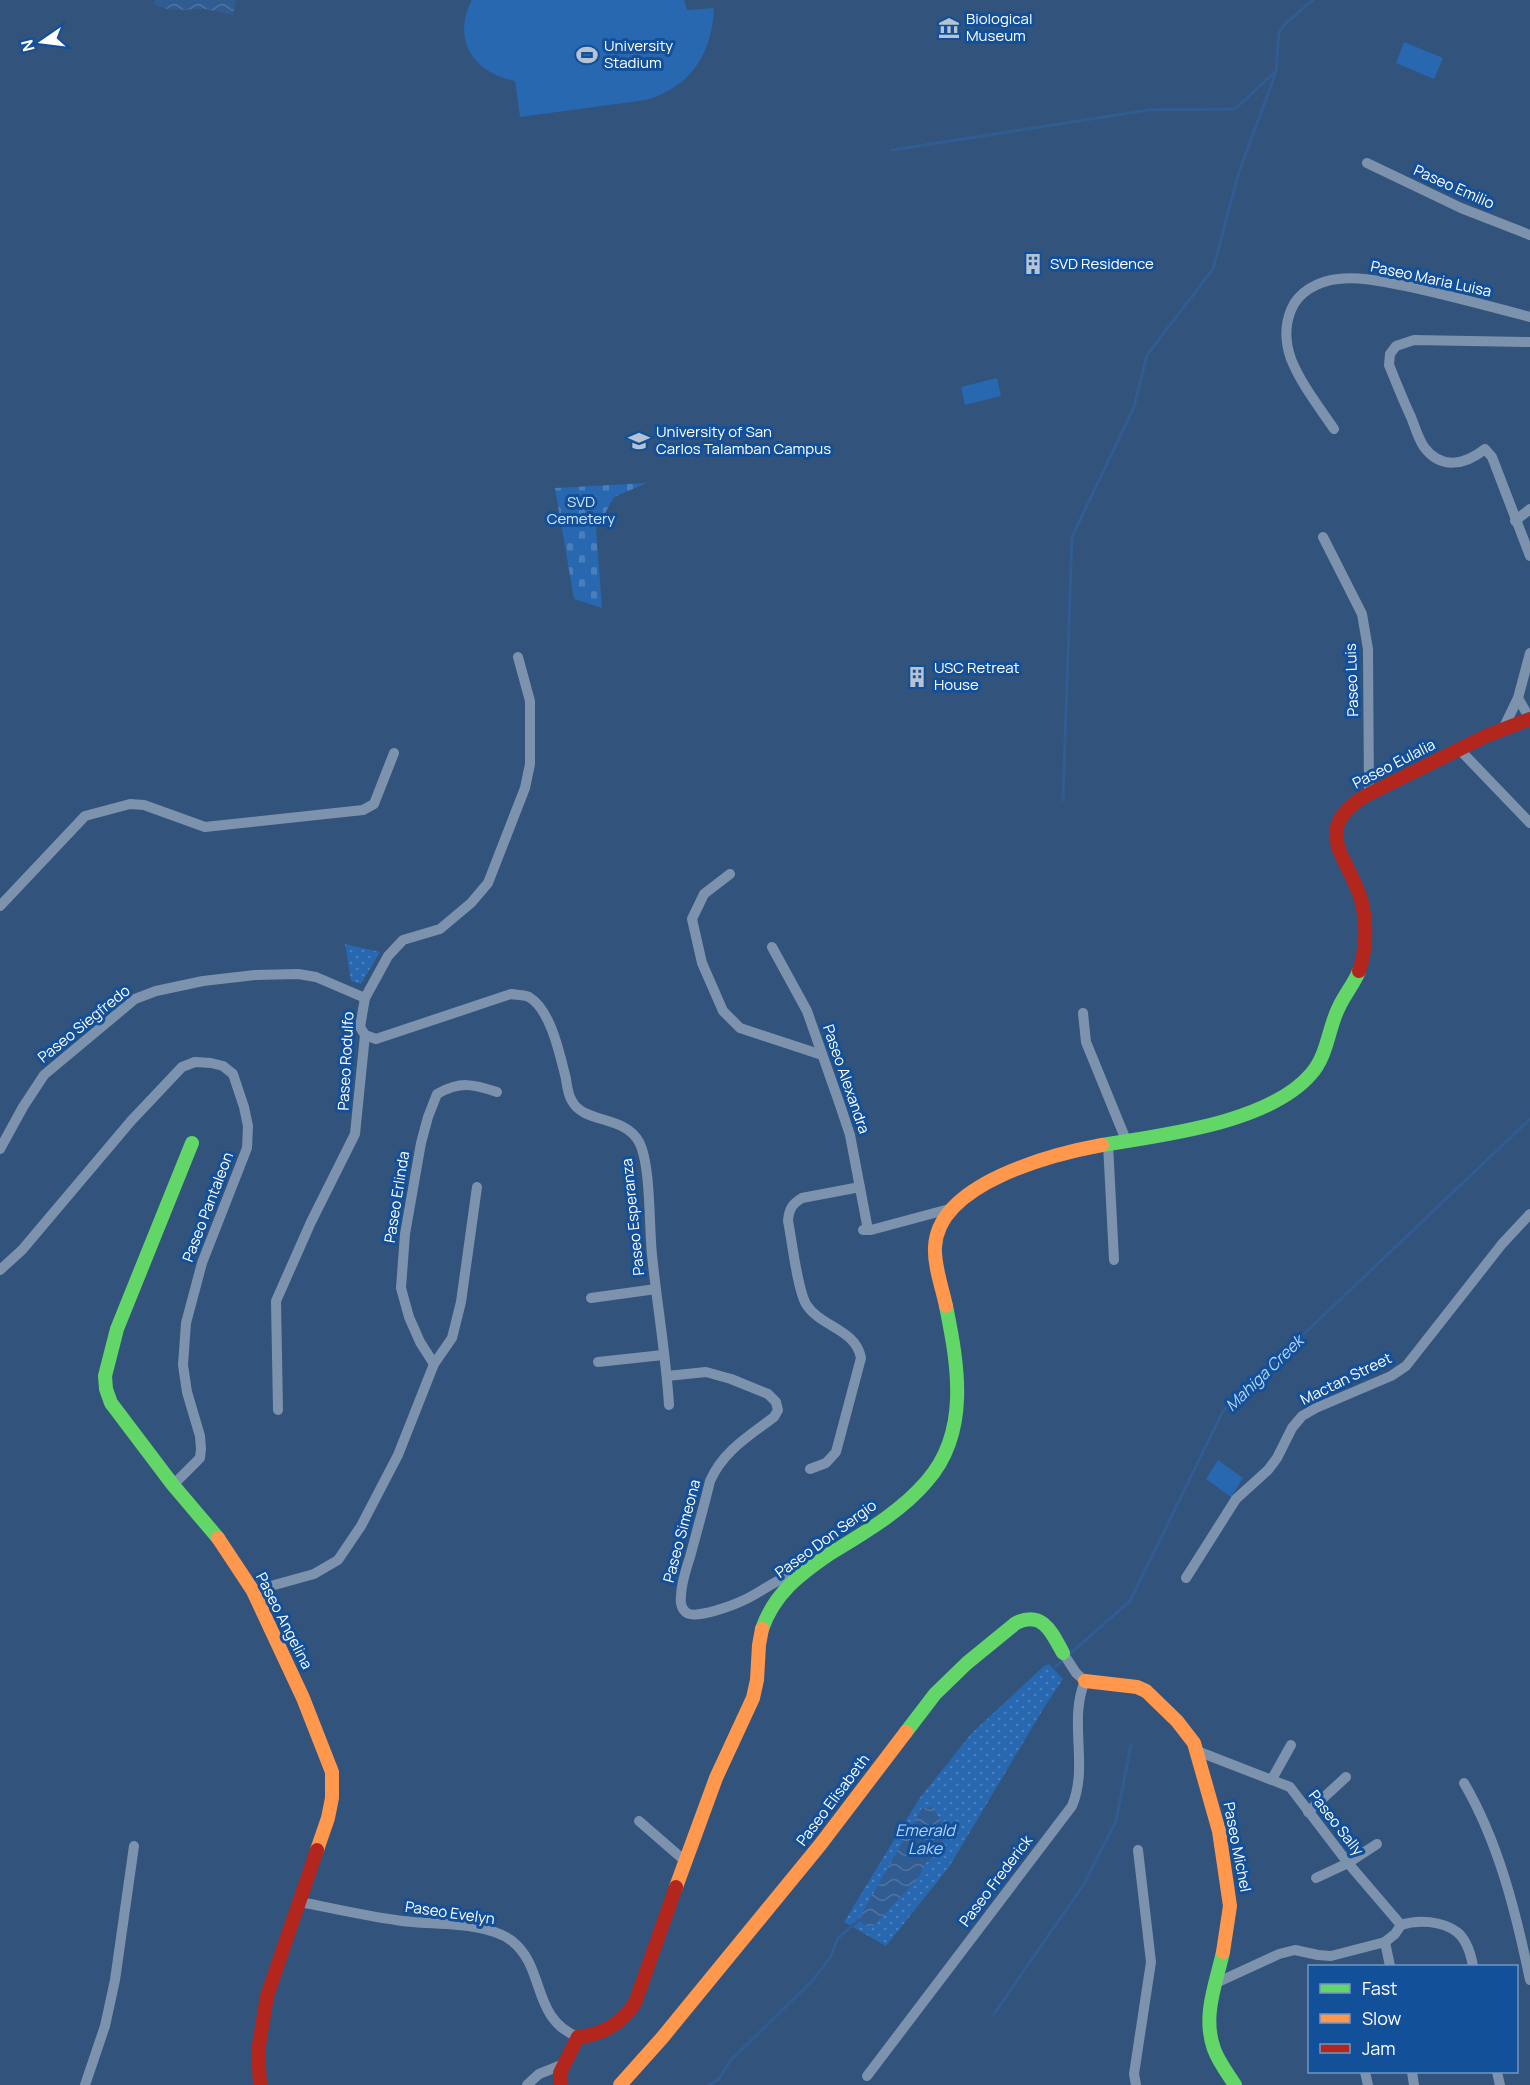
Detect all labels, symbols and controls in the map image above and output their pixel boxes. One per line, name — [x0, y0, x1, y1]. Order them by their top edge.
place label: Biological Museum — [966, 8, 1032, 46]
north arrow — [12, 12, 72, 72]
museum icon: Biological Museum — [937, 16, 961, 40]
place label: University Stadium — [604, 35, 673, 73]
text: N — [15, 37, 40, 54]
sports icon: University Stadium — [575, 43, 599, 67]
street label: Paseo Emilio — [1411, 159, 1498, 214]
building icon: SVD Residence — [1021, 252, 1045, 276]
place label: SVD Residence — [1050, 253, 1154, 274]
street label: Paseo Maria Luisa — [1369, 255, 1493, 302]
place label: University of San Carlos Talamban Campus — [656, 421, 831, 459]
school or university icon: University of San Carlos Talamban Campus — [627, 429, 651, 453]
park label: SVD Cemetery — [547, 491, 615, 529]
street label: Paseo Luis — [1340, 643, 1363, 717]
place label: USC Retreat House — [934, 657, 1020, 695]
building icon: USC Retreat House — [905, 665, 929, 689]
street label: Paseo Eulalia — [1349, 734, 1439, 793]
street label: Paseo Siegfredo — [33, 980, 134, 1067]
street label: Paseo Rodulfo — [332, 1011, 359, 1111]
street label: Paseo Alexandra — [818, 1021, 875, 1136]
street label: Paseo Pantaleon — [177, 1149, 238, 1265]
street label: Paseo Erlinda — [379, 1150, 414, 1244]
street label: Paseo Esperanza — [616, 1157, 649, 1277]
water label: Mahiga Creek — [1220, 1329, 1309, 1416]
street label: Mactan Street — [1296, 1347, 1395, 1410]
street label: Paseo Simeona — [658, 1477, 705, 1585]
street label: Paseo Don Sergio — [771, 1495, 881, 1583]
street label: Paseo Angelina — [251, 1569, 318, 1673]
street label: Paseo Elisabeth — [791, 1749, 874, 1850]
street label: Paseo Sally — [1304, 1785, 1369, 1860]
street label: Paseo Michel — [1218, 1800, 1256, 1894]
water label: Emerald Lake — [895, 1819, 957, 1859]
street label: Paseo Frederick — [954, 1830, 1037, 1931]
street label: Paseo Evelyn — [404, 1896, 496, 1929]
legend — [1308, 1965, 1518, 2073]
text: Fast — [1362, 1976, 1397, 2000]
text: Slow — [1362, 2006, 1402, 2030]
text: Jam — [1362, 2036, 1396, 2060]

